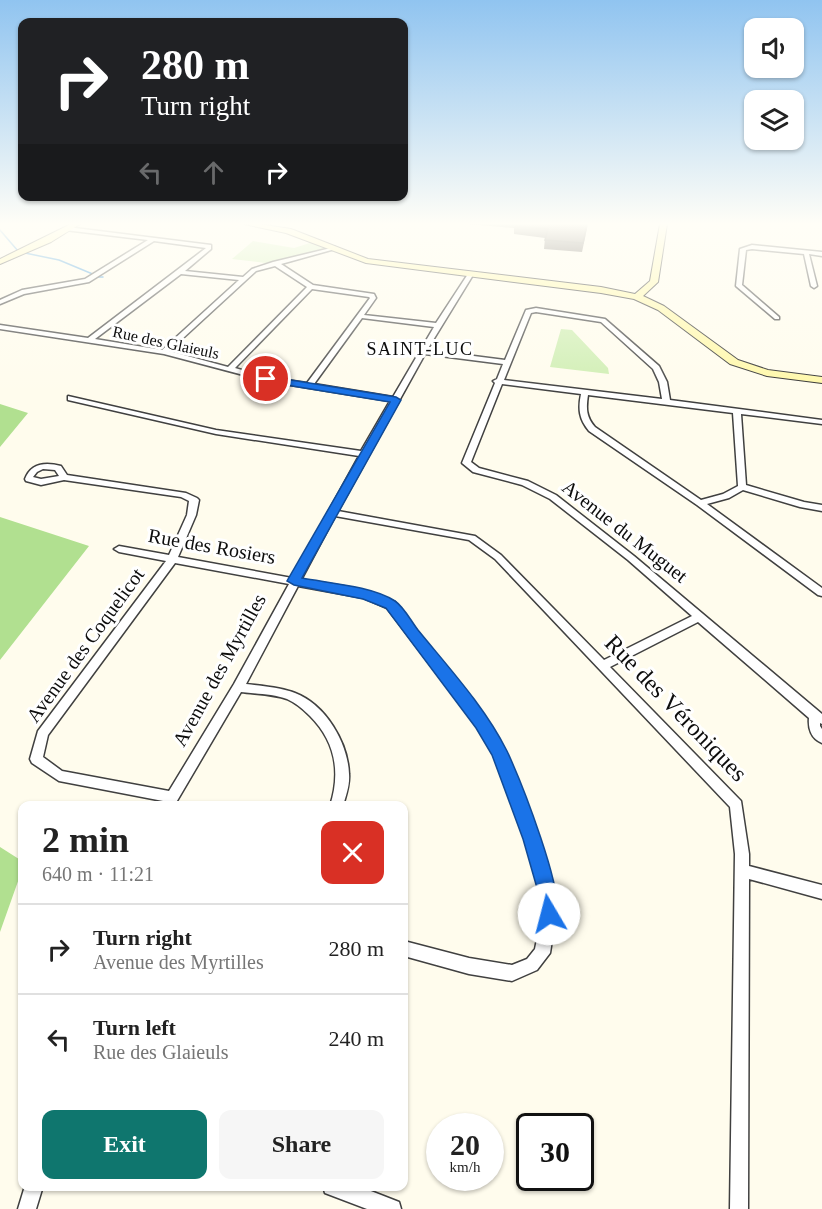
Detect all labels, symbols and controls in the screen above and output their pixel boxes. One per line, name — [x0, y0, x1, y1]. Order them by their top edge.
map controls — [744, 18, 804, 150]
button: sound — [744, 18, 804, 78]
icon: right — [42, 42, 120, 120]
text: 280 m — [141, 42, 250, 88]
button: layers — [744, 90, 804, 150]
text: Turn right — [141, 91, 250, 121]
icon: left — [134, 156, 167, 189]
icon: ahead — [197, 156, 230, 189]
icon: right — [260, 156, 293, 189]
street label: Rue des Glaieuls — [111, 323, 221, 362]
district label: SAINT-LUC — [367, 339, 473, 359]
pin — [240, 353, 291, 404]
icon: arrive — [249, 362, 282, 395]
street label: Avenue du Muguet — [557, 475, 692, 588]
street label: Rue des Rosiers — [147, 524, 278, 568]
street label: Avenue des Coquelicot — [22, 563, 149, 727]
street label: Avenue des Myrtilles — [168, 590, 271, 750]
street label: Rue des Véroniques — [600, 630, 752, 786]
text: 2 min — [42, 820, 129, 860]
button: close — [321, 821, 384, 884]
text: 640 m · 11:21 — [42, 863, 154, 885]
position arrow — [517, 882, 581, 946]
text: Turn right — [93, 925, 192, 950]
icon: right — [42, 933, 75, 966]
text: 280 m — [328, 936, 384, 961]
text: Avenue des Myrtilles — [93, 951, 264, 973]
text: Turn left — [93, 1015, 176, 1040]
icon: left — [42, 1023, 75, 1056]
text: 240 m — [328, 1026, 384, 1051]
text: Rue des Glaieuls — [93, 1041, 229, 1063]
button: Exit — [42, 1110, 207, 1179]
button: Share — [219, 1110, 384, 1179]
speed limit sign: 30 — [516, 1113, 594, 1191]
text: 20 — [450, 1128, 480, 1161]
text: km/h — [450, 1159, 480, 1175]

